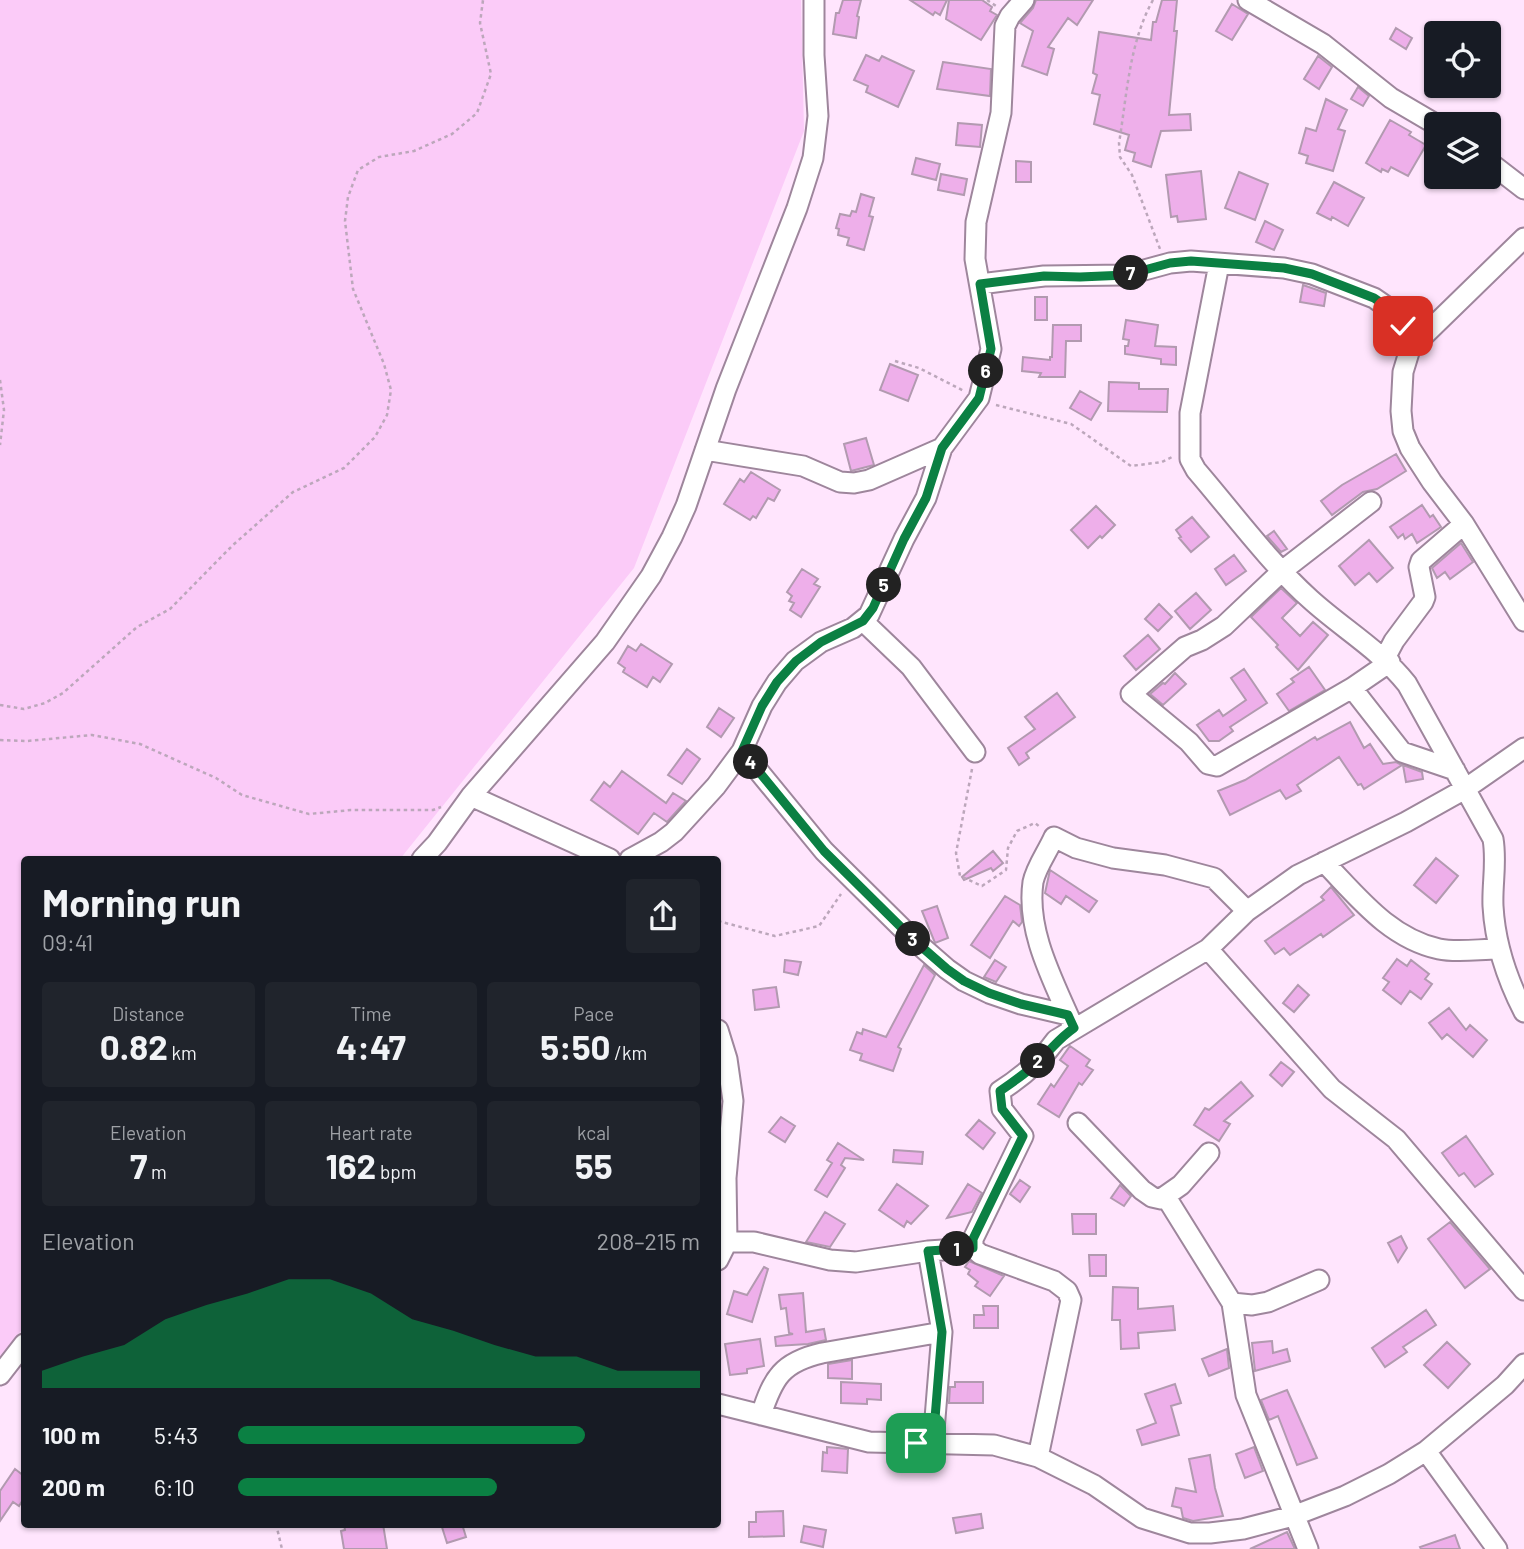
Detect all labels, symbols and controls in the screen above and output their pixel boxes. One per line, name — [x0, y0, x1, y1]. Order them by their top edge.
map controls — [1424, 21, 1501, 189]
button: locate — [1424, 21, 1501, 98]
button: layers — [1424, 112, 1501, 189]
pin: 7 — [1114, 256, 1148, 290]
text: 7 — [1126, 261, 1135, 284]
pin — [1373, 296, 1433, 356]
icon: check — [1384, 307, 1422, 345]
pin: 6 — [968, 354, 1004, 388]
text: 6 — [980, 359, 991, 382]
pin: 5 — [866, 568, 902, 602]
text: 5 — [878, 573, 889, 596]
pin: 4 — [734, 744, 768, 780]
text: 4 — [745, 750, 756, 773]
text: Morning run — [42, 879, 241, 925]
button: share — [626, 879, 700, 953]
pin: 3 — [895, 922, 930, 956]
text: 3 — [907, 927, 918, 950]
text: 09:41 — [42, 928, 93, 956]
text: Distance — [112, 1002, 185, 1025]
text: Time — [350, 1002, 392, 1025]
text: Pace — [573, 1002, 614, 1025]
text: 0.82 — [100, 1025, 168, 1067]
text: 4:47 — [336, 1025, 406, 1067]
text: 5:50 — [540, 1025, 611, 1067]
text: km — [168, 1041, 197, 1064]
text: /km — [611, 1041, 647, 1064]
pin: 2 — [1020, 1044, 1056, 1078]
text: 2 — [1032, 1049, 1043, 1072]
text: Elevation — [110, 1121, 187, 1144]
text: Heart rate — [329, 1121, 413, 1144]
text: kcal — [577, 1121, 610, 1144]
text: 7 — [130, 1144, 147, 1186]
text: 162 — [325, 1144, 376, 1186]
text: 55 — [575, 1144, 613, 1186]
text: m — [147, 1160, 167, 1183]
text: bpm — [376, 1160, 417, 1183]
text: Elevation — [42, 1227, 135, 1255]
text: 208–215 m — [597, 1227, 700, 1255]
pin: 1 — [940, 1232, 974, 1266]
text: 1 — [953, 1237, 960, 1260]
pin — [886, 1413, 946, 1473]
text: 100 m — [42, 1421, 100, 1449]
text: 5:43 — [154, 1421, 198, 1449]
icon: arrive — [897, 1424, 935, 1462]
text: 200 m — [42, 1473, 105, 1501]
text: 6:10 — [154, 1473, 195, 1501]

